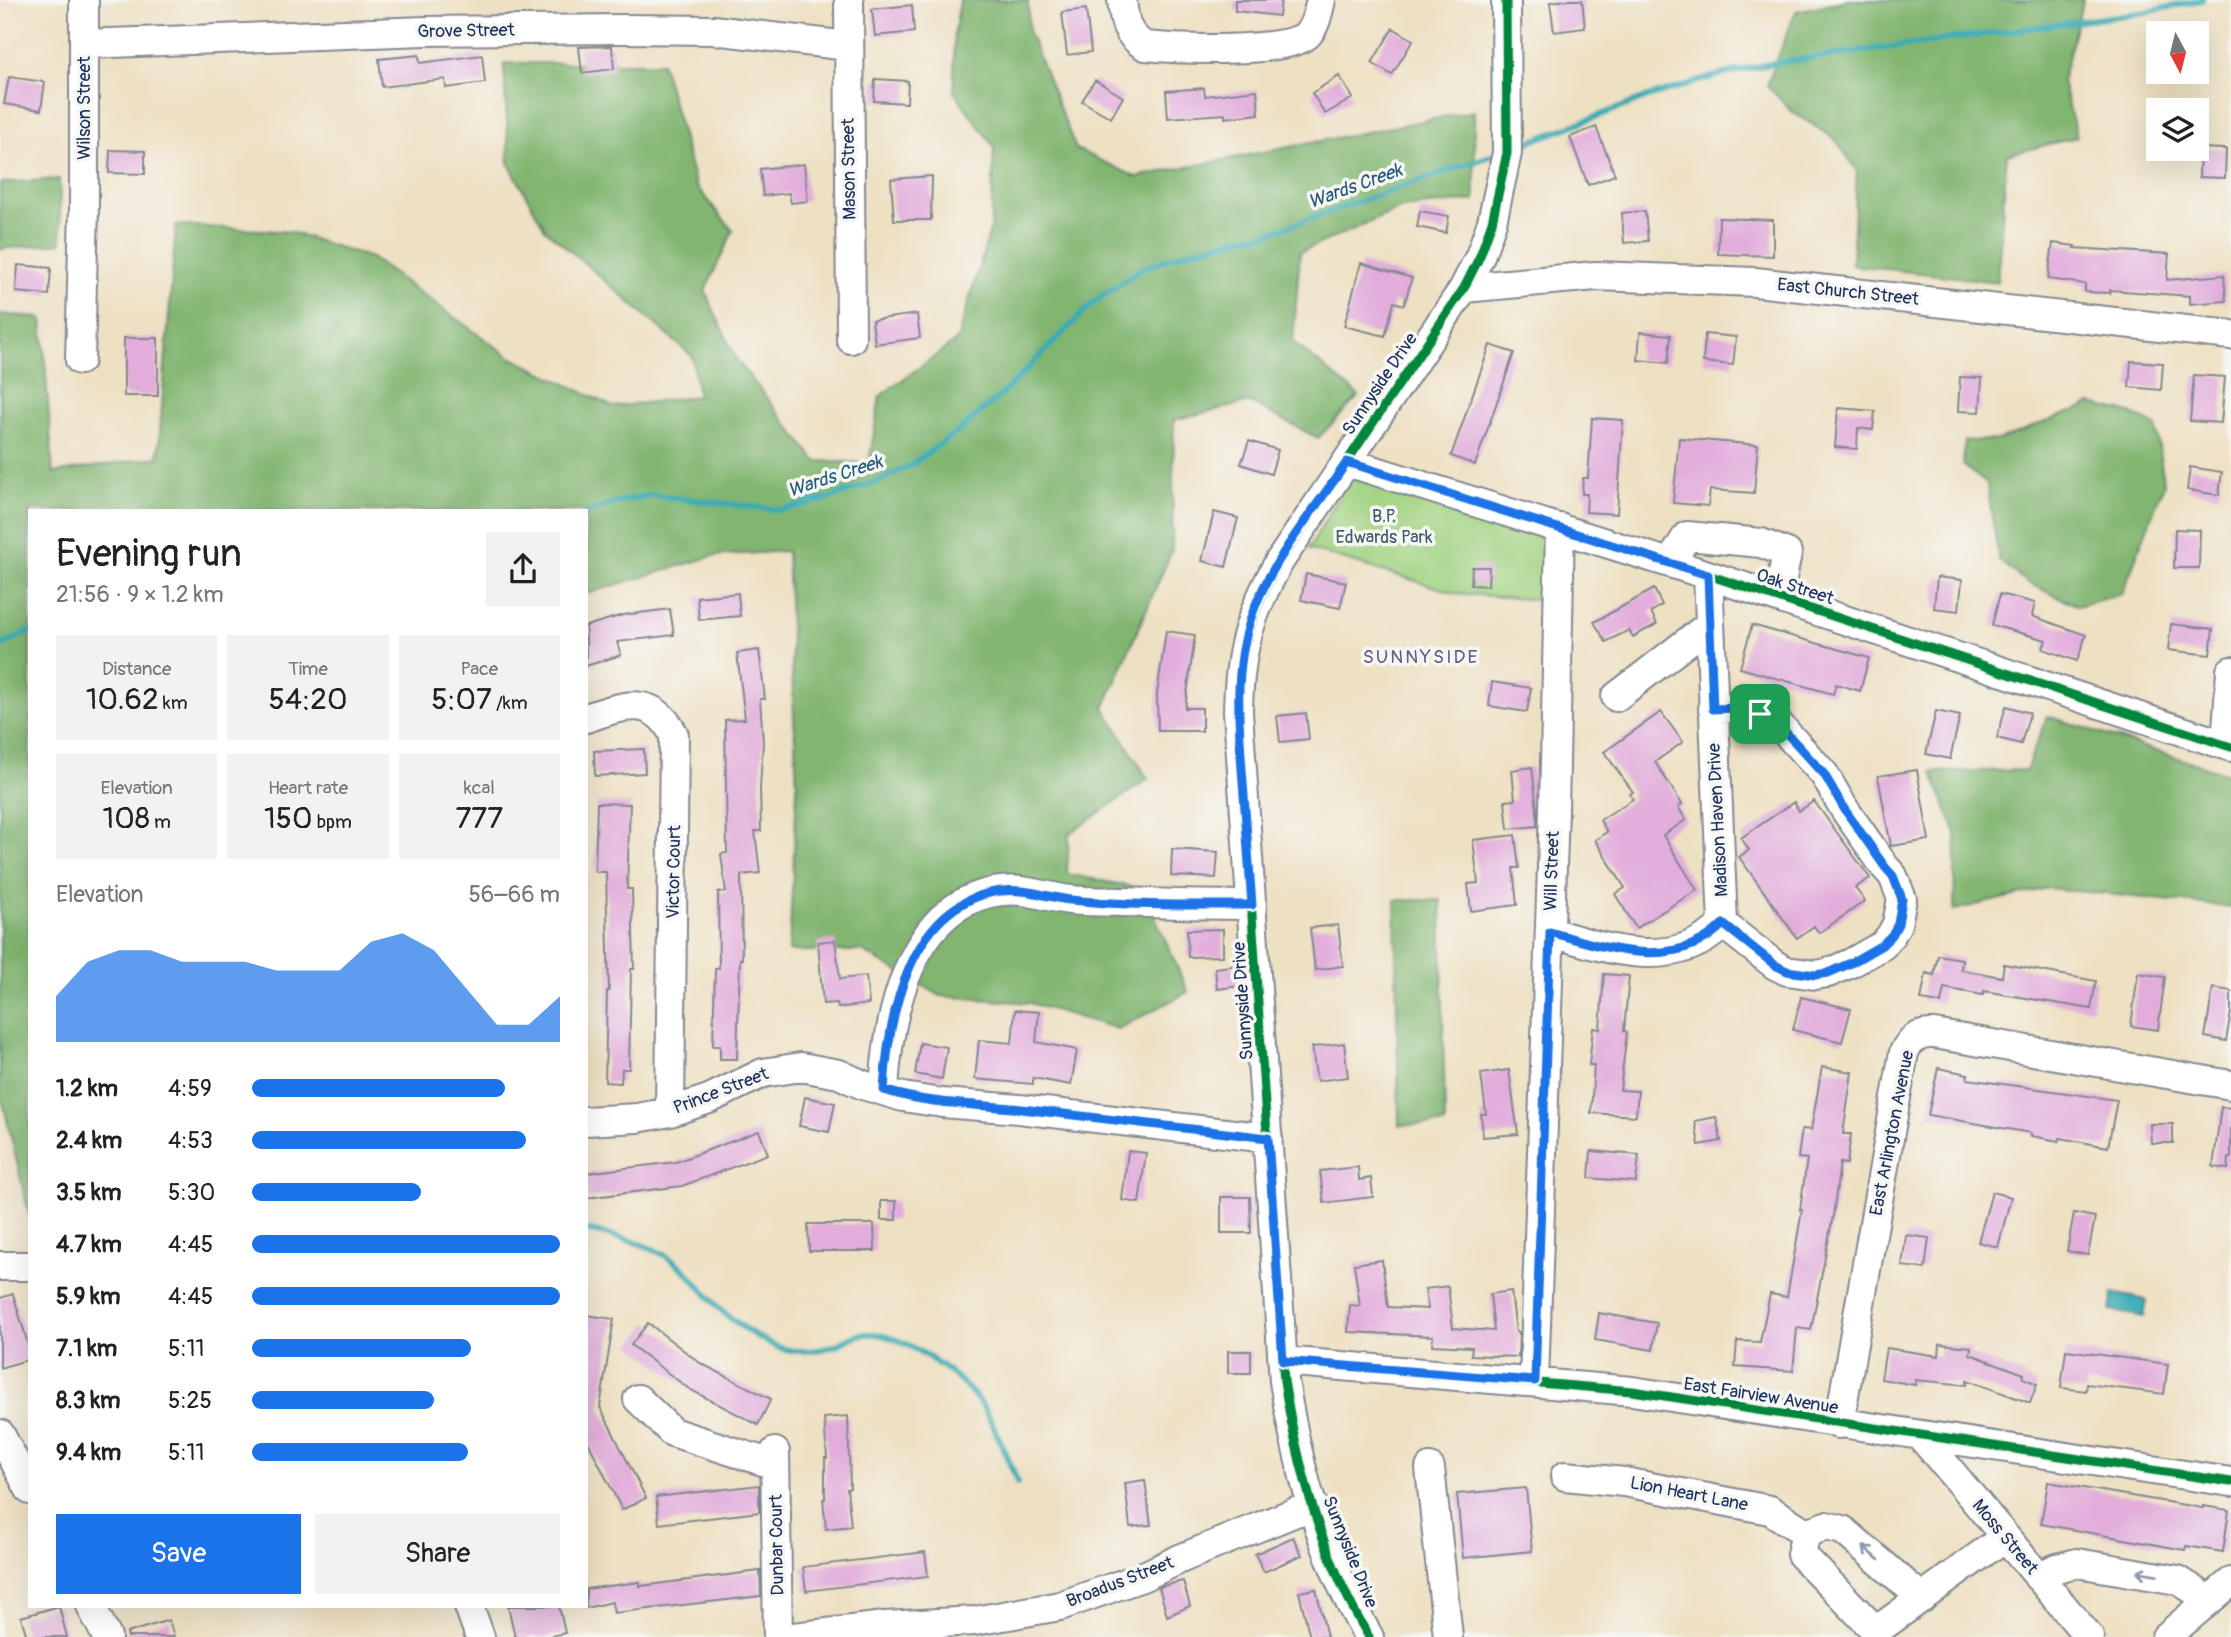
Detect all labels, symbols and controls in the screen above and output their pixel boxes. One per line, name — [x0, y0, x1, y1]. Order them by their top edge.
street label: Grove Street — [417, 19, 516, 43]
north arrow — [2146, 21, 2208, 84]
map controls — [2146, 21, 2209, 161]
street label: Wilson Street — [73, 56, 96, 160]
button: layers — [2146, 98, 2209, 161]
street label: Mason Street — [837, 117, 861, 220]
water label: Wards Creek — [1305, 157, 1407, 214]
street label: East Church Street — [1776, 273, 1921, 311]
street label: Sunnyside Drive — [1337, 328, 1423, 440]
water label: Wards Creek — [785, 449, 887, 503]
park label: B.P. Edwards Park — [1335, 505, 1433, 549]
text: Evening run — [56, 530, 242, 578]
button: share — [486, 532, 560, 606]
street label: Oak Street — [1753, 564, 1837, 611]
text: 21:56 · 9 × 1.2 km — [56, 580, 224, 609]
district label: SUNNYSIDE — [1363, 645, 1479, 669]
text: Distance — [102, 657, 171, 681]
text: Time — [288, 657, 328, 681]
text: Pace — [461, 657, 498, 681]
text: 10.62 — [86, 681, 159, 718]
text: 54:20 — [269, 681, 347, 718]
text: 5:07 — [431, 681, 492, 718]
pin — [1730, 684, 1790, 744]
text: km — [159, 691, 188, 715]
text: /km — [492, 691, 528, 715]
icon: arrive — [1741, 695, 1779, 733]
street label: Madison Haven Drive — [1702, 742, 1734, 897]
text: Elevation — [100, 776, 173, 800]
text: Heart rate — [268, 776, 348, 800]
text: kcal — [464, 776, 495, 800]
text: 108 — [102, 800, 150, 837]
text: 150 — [264, 800, 313, 837]
text: 777 — [456, 800, 503, 837]
text: m — [150, 810, 171, 834]
text: bpm — [313, 810, 352, 834]
street label: Victor Court — [662, 824, 686, 919]
street label: Will Street — [1539, 830, 1565, 911]
text: Elevation — [56, 880, 144, 909]
text: 56–66 m — [468, 880, 560, 909]
street label: Sunnyside Drive — [1227, 941, 1259, 1061]
street label: East Arlington Avenue — [1865, 1048, 1919, 1218]
street label: Prince Street — [670, 1062, 772, 1120]
text: 1.2 km — [56, 1074, 118, 1103]
text: 4:59 — [168, 1074, 212, 1103]
text: 2.4 km — [56, 1126, 122, 1155]
text: 4:53 — [168, 1126, 213, 1155]
text: 3.5 km — [56, 1178, 121, 1207]
text: 5:30 — [168, 1178, 215, 1207]
text: 4.7 km — [56, 1230, 122, 1259]
text: 4:45 — [168, 1230, 213, 1259]
text: 5.9 km — [56, 1282, 120, 1311]
text: 4:45 — [168, 1282, 213, 1311]
text: 7.1 km — [56, 1334, 117, 1363]
text: 5:11 — [168, 1334, 205, 1363]
street label: East Fairview Avenue — [1682, 1372, 1840, 1420]
text: 8.3 km — [56, 1386, 120, 1415]
text: 5:25 — [168, 1386, 212, 1415]
text: 9.4 km — [56, 1438, 121, 1467]
text: 5:11 — [168, 1438, 205, 1467]
street label: Lion Heart Lane — [1628, 1471, 1750, 1517]
street label: Dunbar Court — [765, 1493, 789, 1596]
street label: Sunnyside Drive — [1317, 1493, 1383, 1611]
street label: Moss Street — [1967, 1495, 2044, 1580]
button: Save — [56, 1514, 301, 1594]
button: Share — [315, 1514, 560, 1594]
one-way arrow — [1862, 1545, 1880, 1561]
street label: Broadus Street — [1063, 1551, 1178, 1613]
one-way arrow — [2136, 1567, 2159, 1580]

